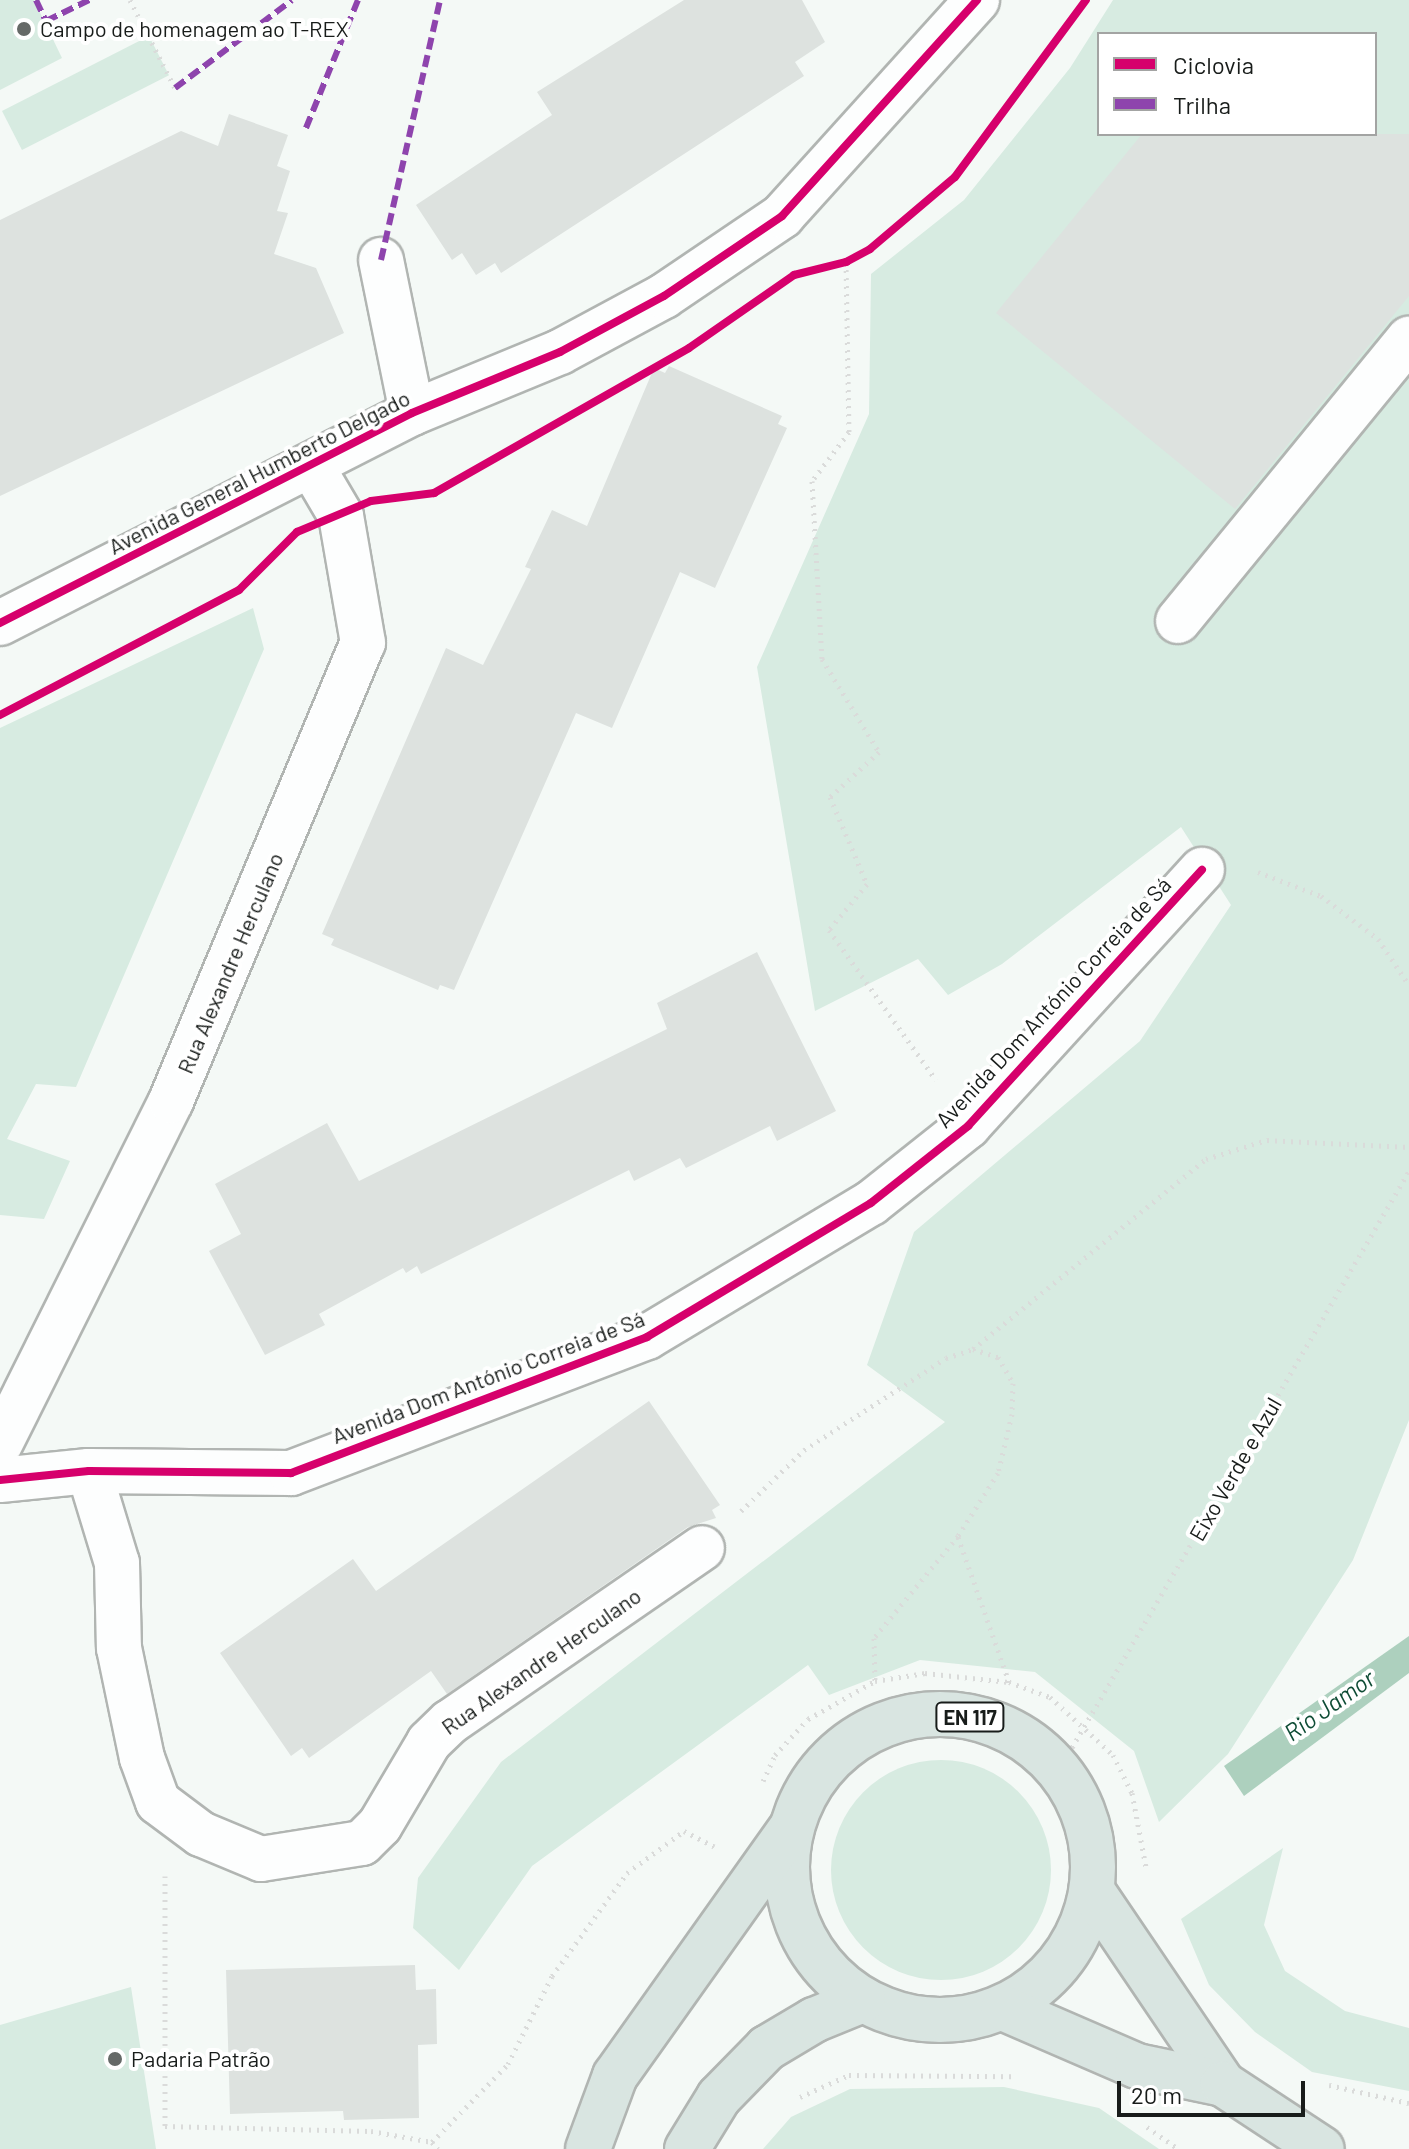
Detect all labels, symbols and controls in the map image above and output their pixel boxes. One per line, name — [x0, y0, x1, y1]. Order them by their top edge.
place label: Campo de homenagem ao T-REX — [40, 16, 349, 42]
marker: Campo de homenagem ao T-REX — [15, 20, 33, 38]
legend — [1097, 32, 1377, 136]
text: Ciclovia — [1173, 50, 1254, 79]
text: Trilha — [1173, 90, 1231, 119]
street label: Avenida General Humberto Delgado — [104, 384, 414, 560]
street label: Rua Alexandre Herculano — [171, 849, 289, 1077]
street label: Avenida Dom António Correia de Sá — [930, 871, 1176, 1133]
street label: Avenida Dom António Correia de Sá — [328, 1305, 648, 1449]
street label: Eixo Verde e Azul — [1183, 1393, 1287, 1545]
street label: Rua Alexandre Herculano — [436, 1582, 646, 1740]
water label: Rio Jamor — [1278, 1663, 1380, 1747]
road number: EN 117 — [934, 1701, 1006, 1733]
place label: Padaria Patrão — [131, 2046, 271, 2072]
marker: Padaria Patrão — [106, 2050, 124, 2068]
scale bar — [1121, 2065, 1309, 2115]
text: 20 m — [1131, 2080, 1182, 2109]

